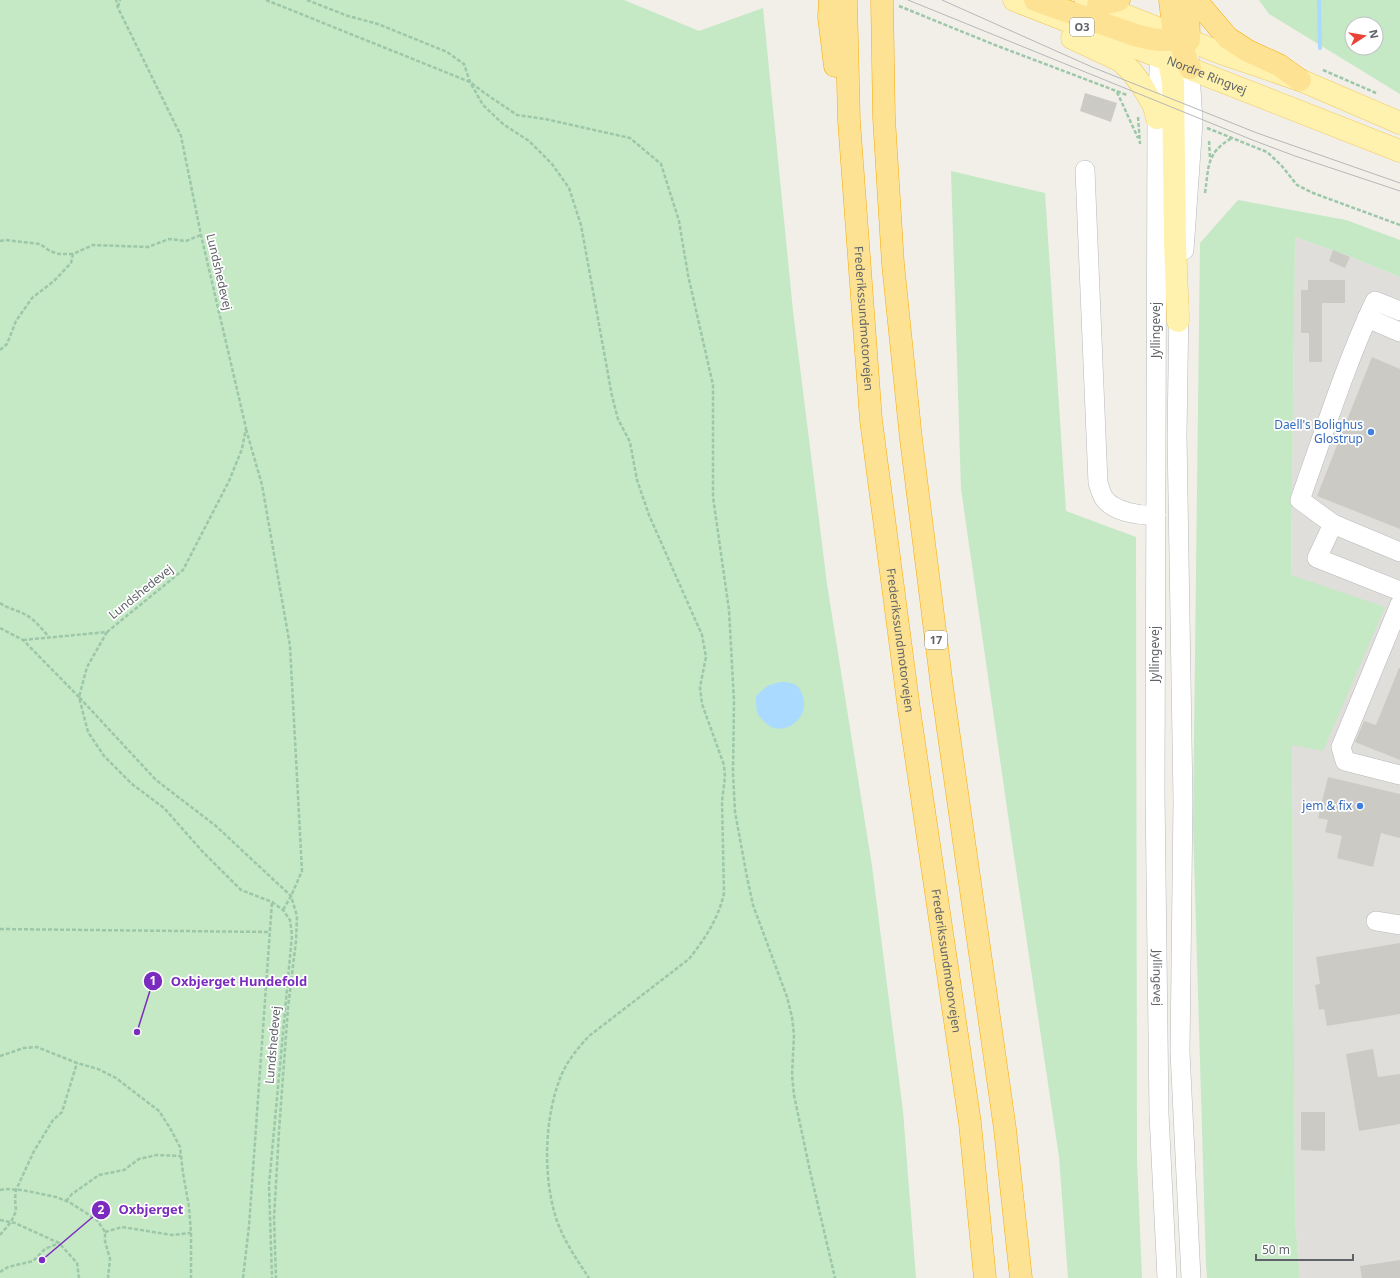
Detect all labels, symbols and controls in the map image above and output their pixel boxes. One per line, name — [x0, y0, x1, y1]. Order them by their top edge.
north arrow — [1344, 16, 1384, 56]
road number: O3 — [1070, 18, 1094, 36]
text: N — [1366, 28, 1383, 40]
street label: Nordre Ringvej — [1165, 52, 1249, 98]
street label: Lundshedevej — [202, 232, 237, 312]
street label: Frederikssundmotorvejen — [850, 245, 878, 392]
street label: Jyllingevej — [1147, 302, 1164, 359]
place label: Daell's Bolighus Glostrup — [1274, 416, 1363, 447]
marker: Daell's Bolighus Glostrup — [1366, 427, 1376, 437]
street label: Lundshedevej — [105, 560, 176, 623]
street label: Frederikssundmotorvejen — [883, 567, 918, 713]
street label: Jyllingevej — [1146, 626, 1163, 683]
road number: 17 — [925, 631, 947, 649]
place label: jem & fix — [1301, 797, 1353, 814]
marker: jem & fix — [1355, 801, 1365, 811]
street label: Frederikssundmotorvejen — [928, 888, 966, 1034]
street label: Jyllingevej — [1149, 949, 1167, 1006]
callout: Oxbjerget Hundefold — [143, 969, 316, 994]
text: 1 — [150, 972, 156, 989]
text: Oxbjerget Hundefold — [171, 972, 307, 990]
street label: Lundshedevej — [261, 1005, 284, 1085]
callout: Oxbjerget — [91, 1197, 192, 1222]
text: Oxbjerget — [119, 1200, 184, 1218]
text: 2 — [98, 1201, 105, 1218]
scale bar — [1256, 1236, 1353, 1262]
text: 50 m — [1262, 1241, 1290, 1258]

